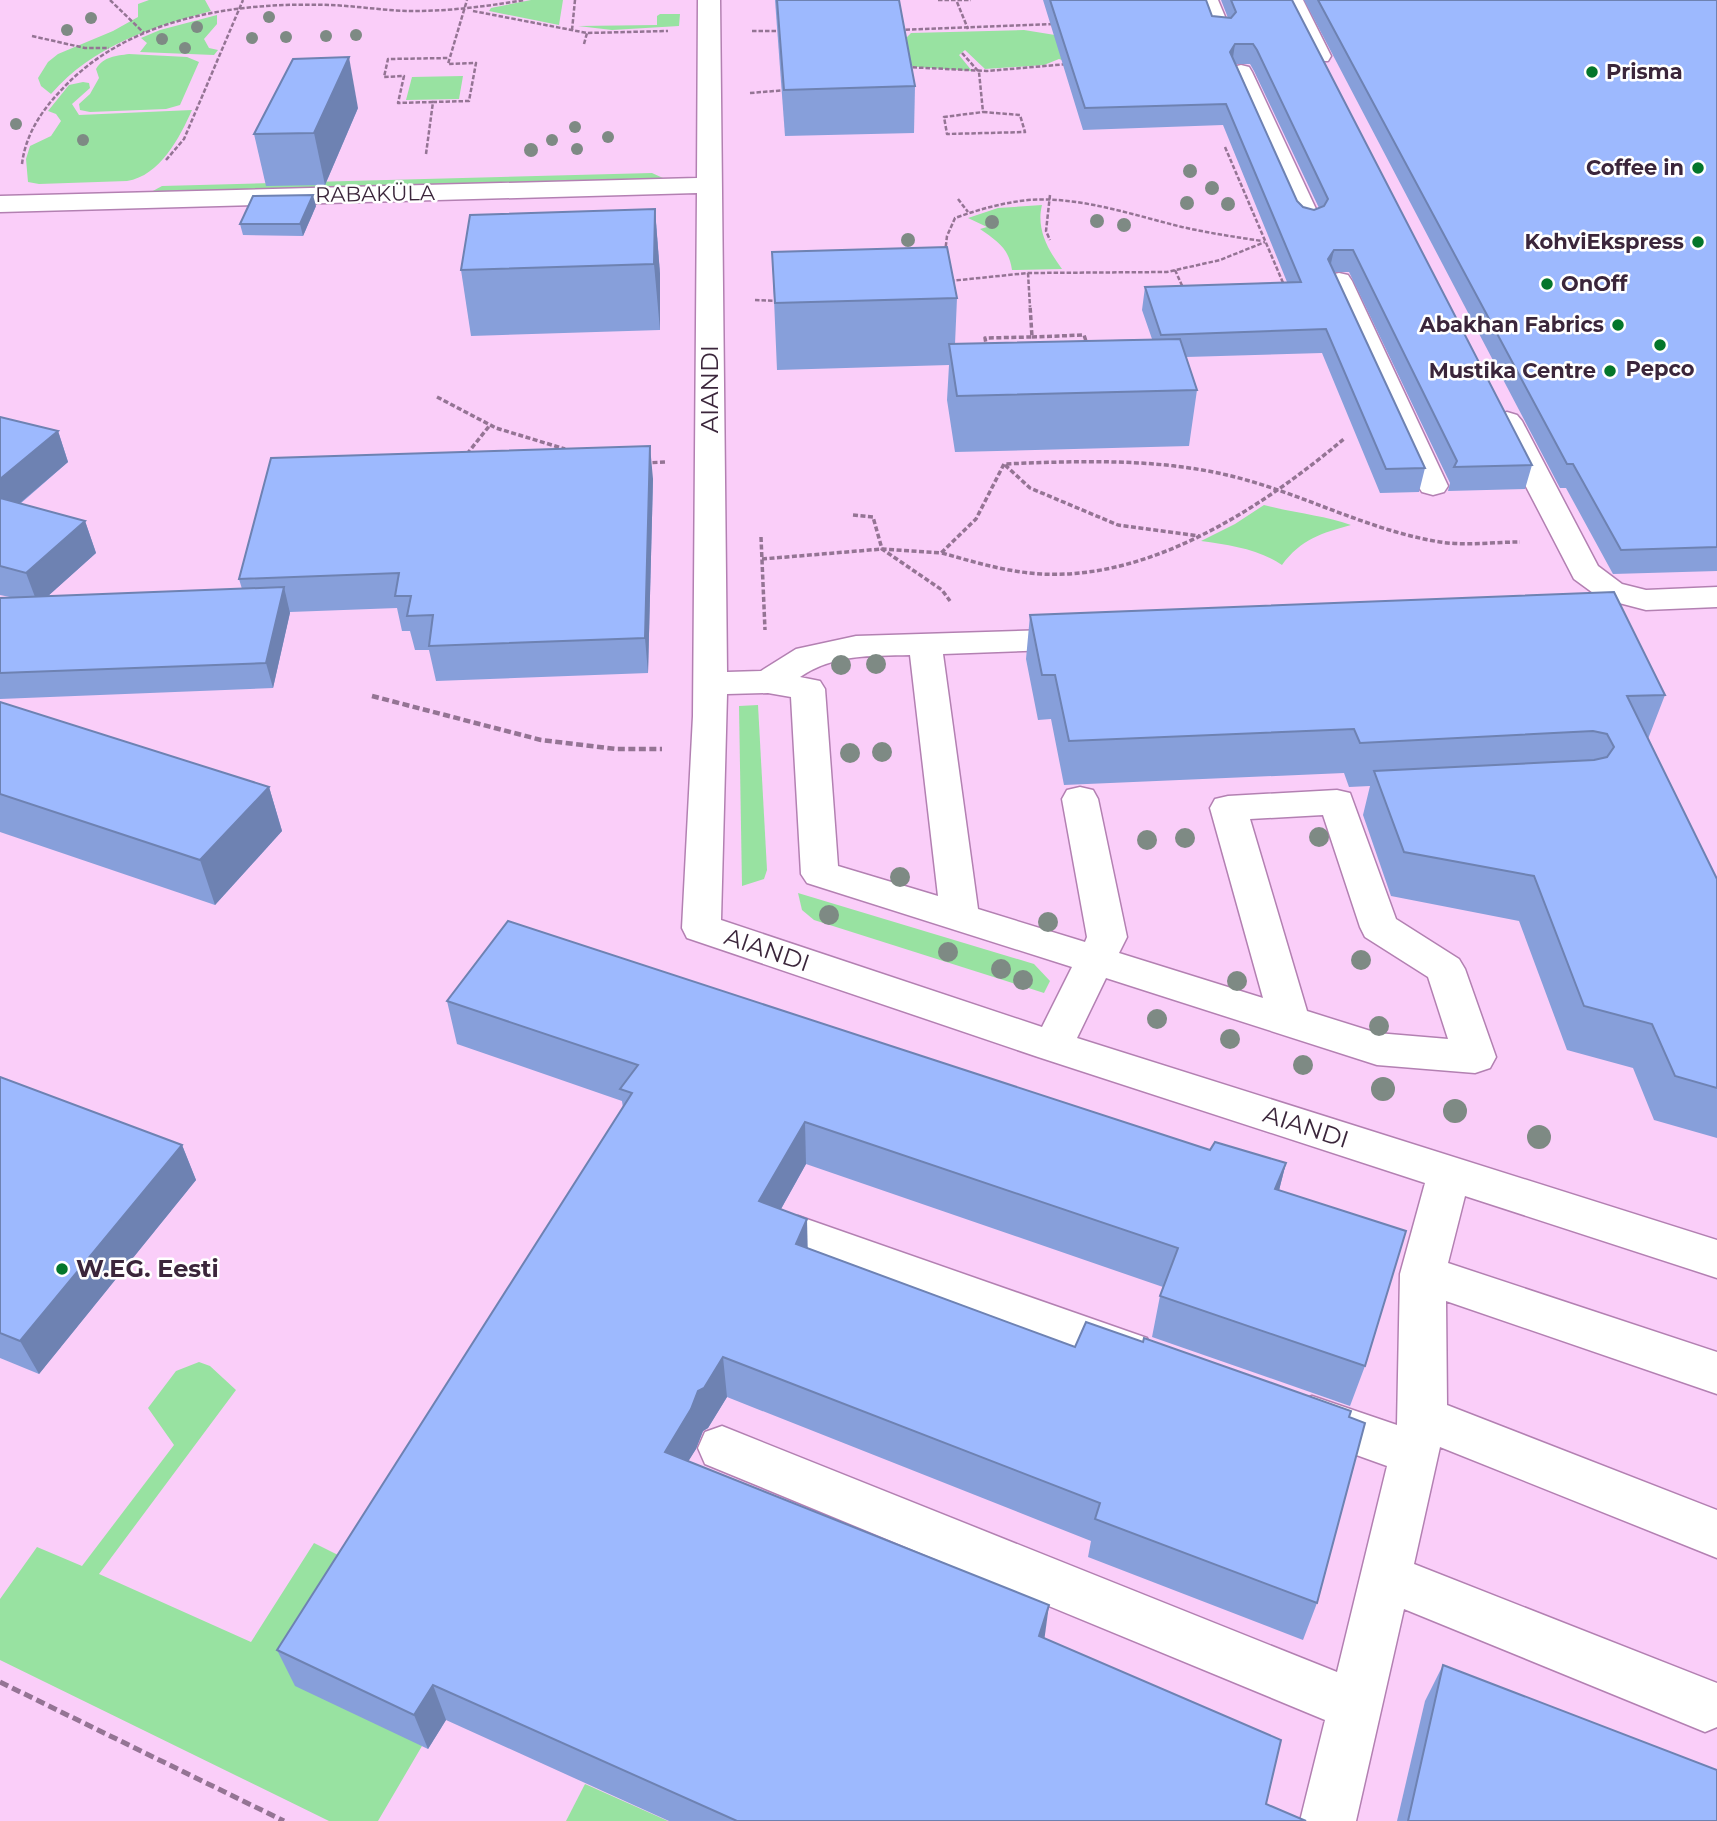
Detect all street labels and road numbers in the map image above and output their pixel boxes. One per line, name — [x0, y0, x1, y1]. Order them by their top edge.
street label: RABAKÜLA — [315, 180, 436, 207]
street label: AIANDI — [695, 345, 724, 433]
street label: AIANDI — [721, 921, 814, 978]
street label: AIANDI — [1260, 1099, 1353, 1154]

